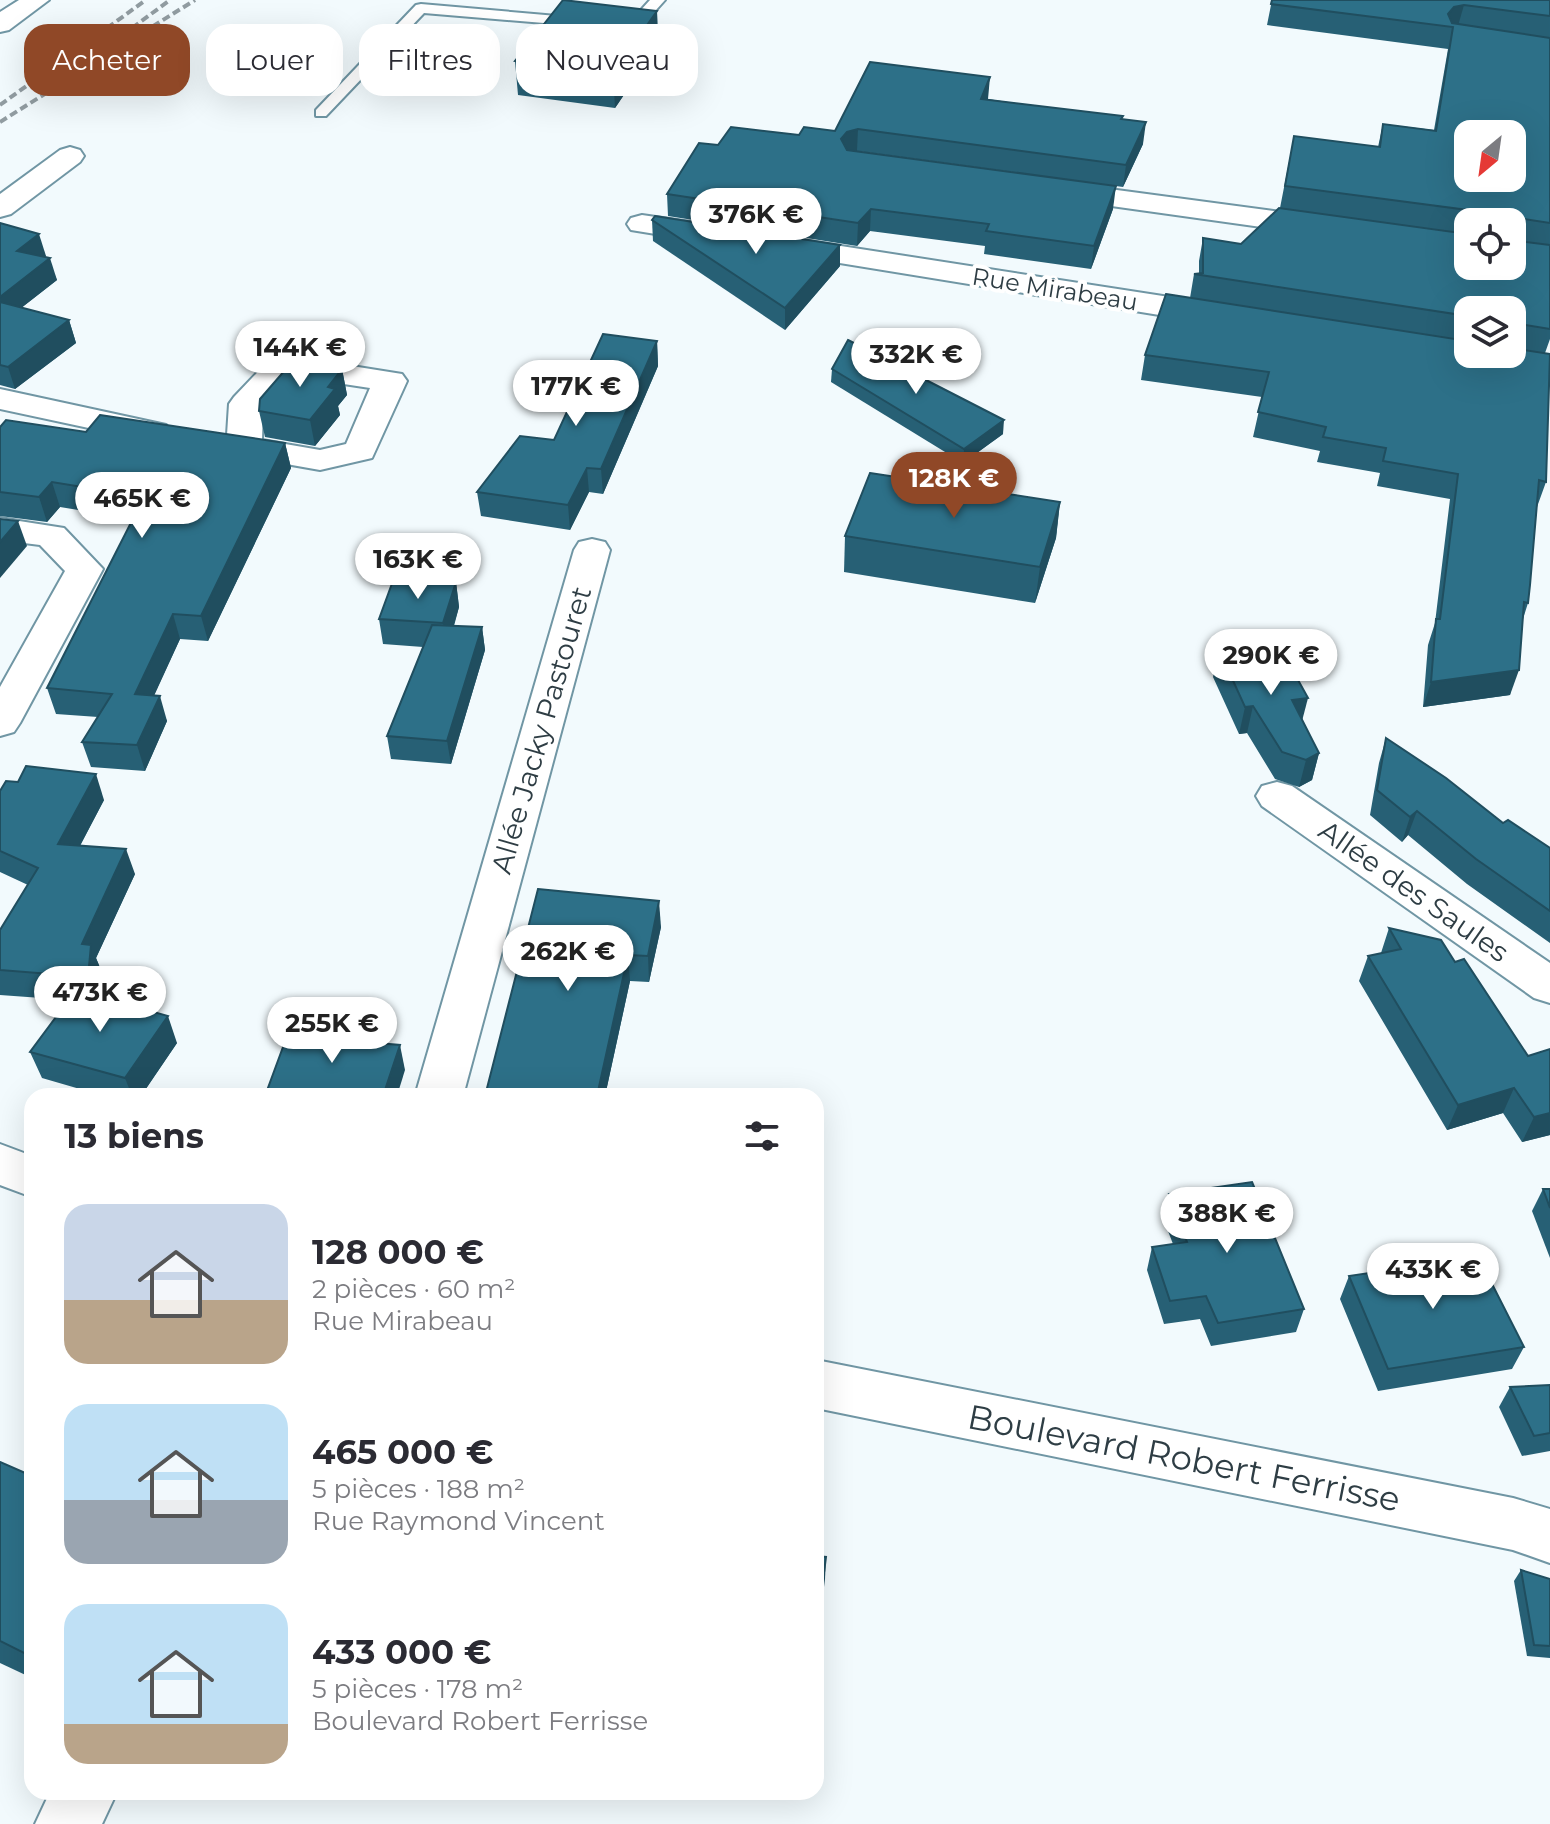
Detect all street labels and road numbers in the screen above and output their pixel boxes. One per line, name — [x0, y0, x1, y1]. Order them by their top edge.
street label: Rue Mirabeau — [970, 262, 1140, 316]
street label: Allée Jacky Pastouret — [484, 582, 598, 878]
street label: Allée des Saules — [1313, 813, 1515, 969]
street label: Boulevard Robert Ferrisse — [964, 1395, 1404, 1521]

